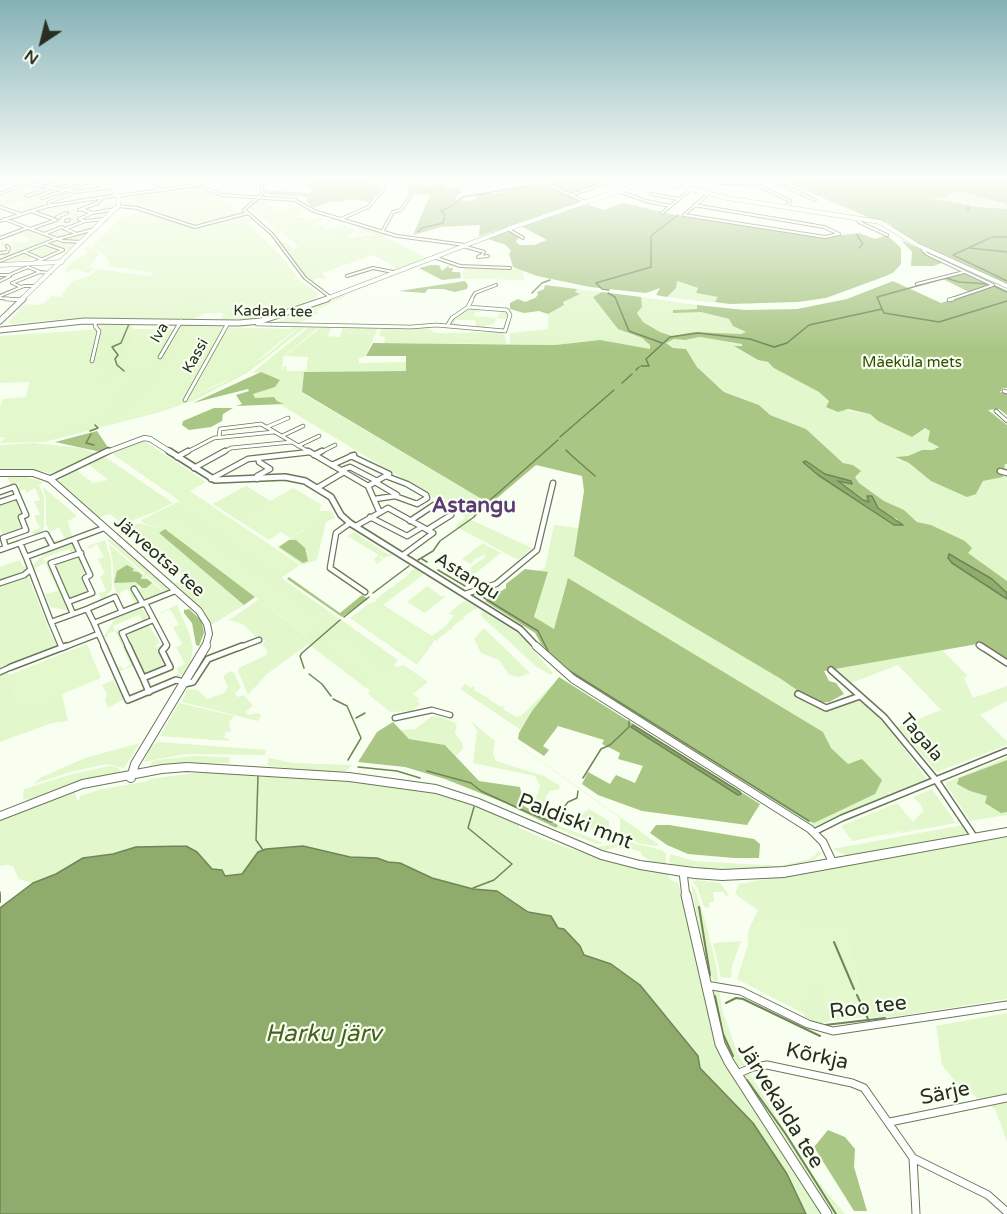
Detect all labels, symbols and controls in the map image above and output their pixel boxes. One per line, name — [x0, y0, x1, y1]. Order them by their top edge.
north arrow — [12, 12, 72, 72]
text: N — [21, 45, 43, 69]
street label: Kadaka tee — [233, 302, 313, 322]
street label: Iva — [147, 320, 173, 346]
street label: Kassi — [179, 336, 213, 376]
park label: Mäeküla mets — [862, 354, 962, 372]
district label: Astangu — [432, 493, 516, 519]
street label: Järveotsa tee — [109, 512, 209, 602]
street label: Astangu — [431, 549, 503, 605]
street label: Tagala — [895, 710, 947, 766]
street label: Paldiski mnt — [514, 789, 636, 855]
street label: Roo tee — [828, 991, 908, 1025]
water label: Harku järv — [265, 1021, 381, 1049]
street label: Kõrkja — [783, 1038, 851, 1076]
street label: Järvekalda tee — [731, 1039, 829, 1173]
street label: Särje — [918, 1076, 972, 1112]

